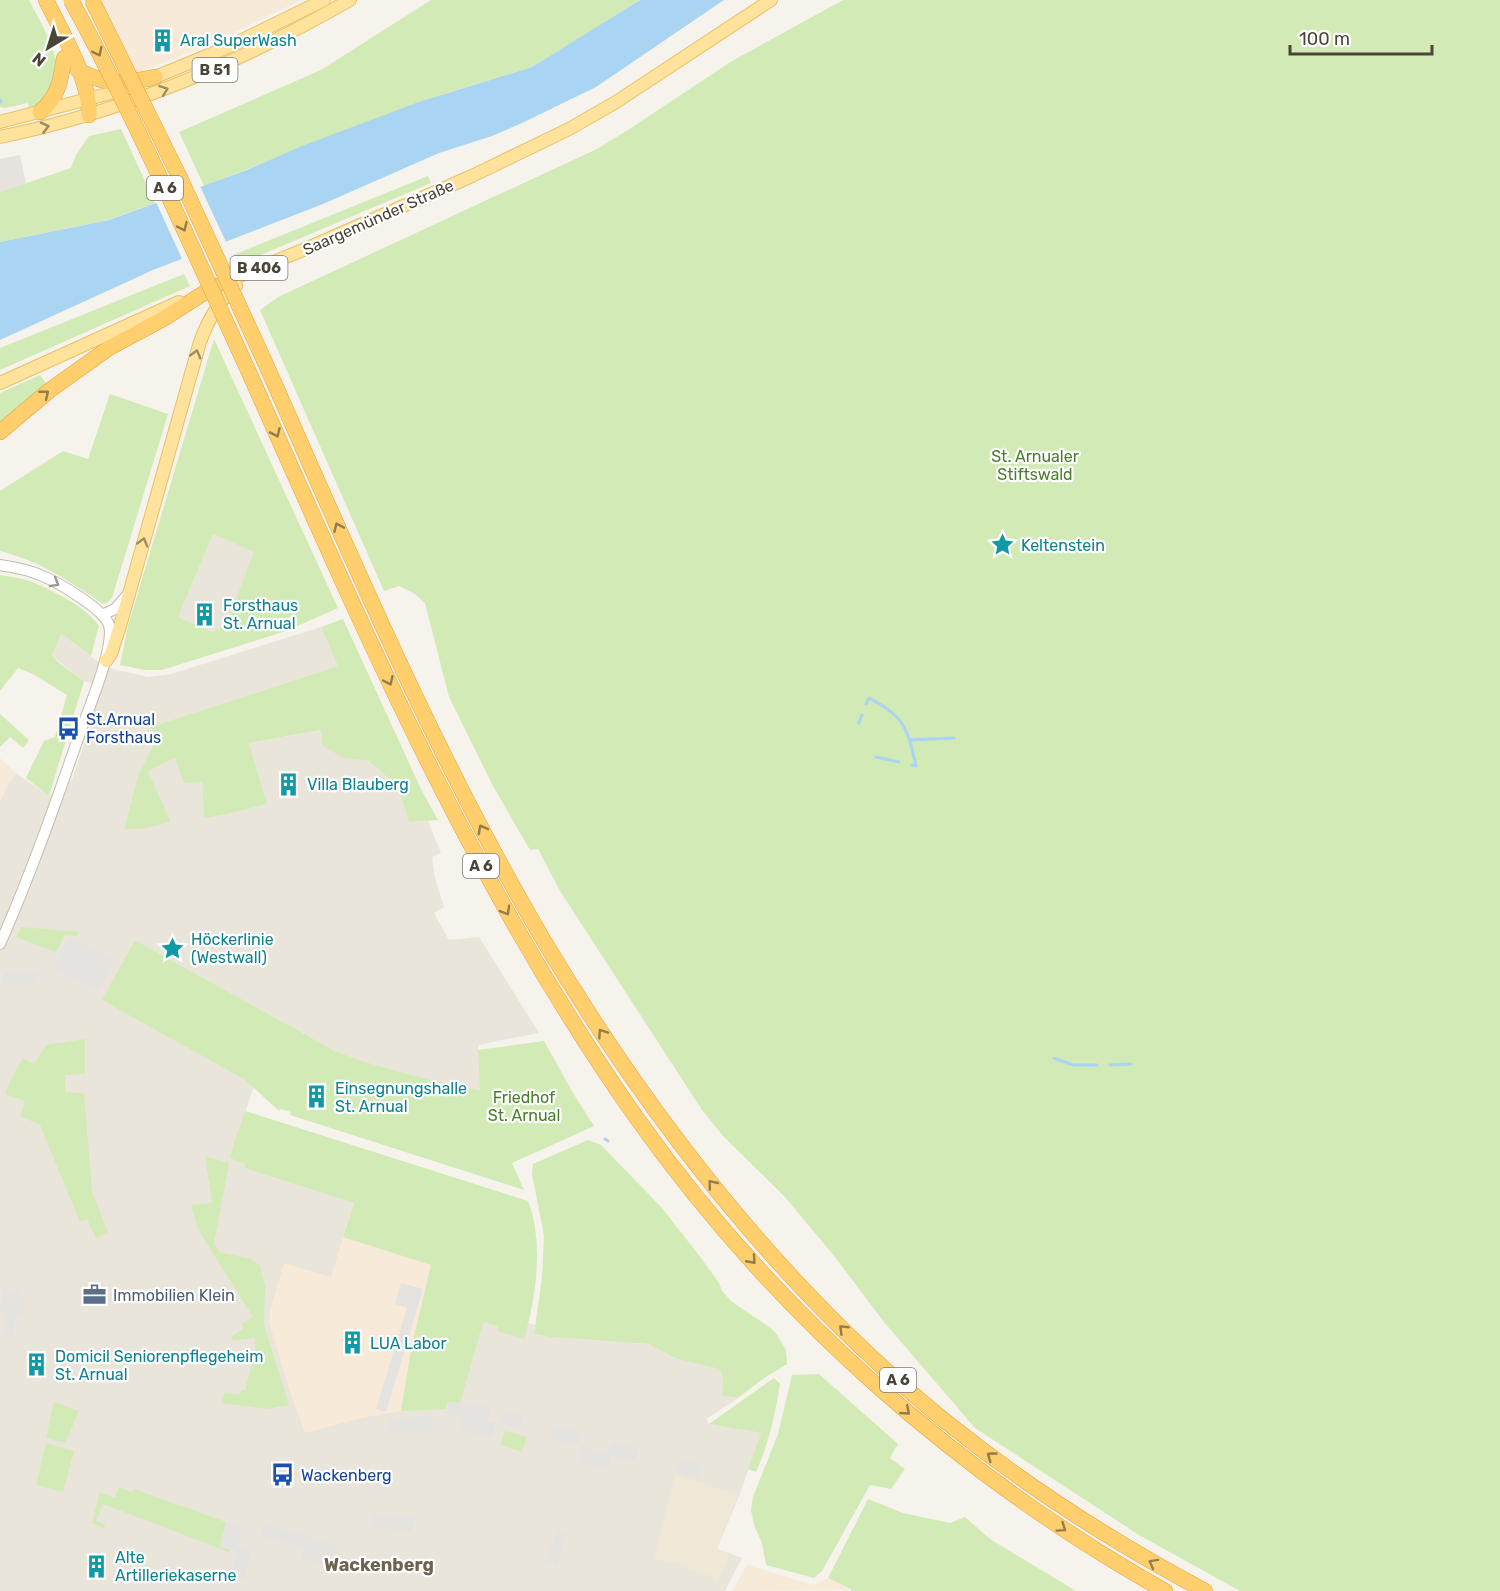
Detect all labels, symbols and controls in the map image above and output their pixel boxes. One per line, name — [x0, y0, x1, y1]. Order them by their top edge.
north arrow — [18, 18, 78, 78]
scale bar — [1290, 18, 1432, 56]
building icon: Aral SuperWash — [149, 27, 175, 53]
text: 100 m — [1299, 28, 1350, 50]
place label: Aral SuperWash — [180, 31, 297, 50]
one-way arrow — [91, 45, 103, 56]
text: N — [29, 48, 49, 70]
road number: B 51 — [192, 58, 238, 82]
one-way arrow — [158, 85, 169, 98]
one-way arrow — [39, 121, 49, 134]
road number: A 6 — [147, 176, 183, 200]
street label: Saargemünder Straße — [300, 176, 457, 259]
one-way arrow — [176, 221, 188, 232]
road number: B 406 — [230, 256, 288, 280]
one-way arrow — [189, 349, 201, 360]
one-way arrow — [38, 391, 49, 402]
one-way arrow — [269, 426, 281, 437]
park label: St. Arnualer Stiftswald — [991, 447, 1079, 484]
one-way arrow — [334, 522, 346, 533]
place icon: Keltenstein — [990, 532, 1016, 558]
place label: Keltenstein — [1021, 536, 1105, 555]
one-way arrow — [135, 537, 148, 547]
one-way arrow — [49, 575, 59, 587]
place label: Forsthaus St. Arnual — [223, 596, 298, 633]
building icon: Forsthaus St. Arnual — [192, 601, 218, 627]
one-way arrow — [381, 674, 393, 685]
place label: St.Arnual Forsthaus — [86, 710, 161, 747]
bus stop icon: St.Arnual Forsthaus — [55, 715, 81, 741]
building icon: Villa Blauberg — [276, 771, 302, 797]
place label: Villa Blauberg — [307, 775, 409, 794]
one-way arrow — [478, 824, 490, 835]
road number: A 6 — [463, 854, 499, 878]
one-way arrow — [499, 905, 510, 915]
place label: Höckerlinie (Westwall) — [191, 930, 274, 967]
place icon: Höckerlinie (Westwall) — [160, 935, 186, 961]
one-way arrow — [599, 1029, 610, 1040]
place label: Einsegnungshalle St. Arnual — [335, 1079, 467, 1116]
building icon: Einsegnungshalle St. Arnual — [304, 1084, 330, 1110]
park label: Friedhof St. Arnual — [488, 1088, 560, 1125]
one-way arrow — [708, 1180, 719, 1191]
one-way arrow — [745, 1253, 756, 1264]
office icon: Immobilien Klein — [82, 1282, 108, 1308]
place label: Immobilien Klein — [113, 1286, 235, 1305]
one-way arrow — [839, 1325, 850, 1336]
building icon: LUA Labor — [339, 1330, 365, 1356]
place label: LUA Labor — [370, 1334, 447, 1353]
place label: Domicil Seniorenpflegeheim St. Arnual — [55, 1347, 263, 1384]
building icon: Domicil Seniorenpflegeheim St. Arnual — [24, 1352, 50, 1378]
road number: A 6 — [880, 1368, 916, 1392]
one-way arrow — [899, 1404, 910, 1415]
one-way arrow — [986, 1452, 997, 1463]
bus stop icon: Wackenberg — [270, 1462, 296, 1488]
place label: Wackenberg — [301, 1466, 392, 1485]
one-way arrow — [1055, 1521, 1066, 1532]
place label: Alte Artilleriekaserne — [115, 1548, 236, 1585]
building icon: Alte Artilleriekaserne — [84, 1553, 110, 1579]
district label: Wackenberg — [324, 1554, 434, 1576]
one-way arrow — [1149, 1559, 1159, 1570]

